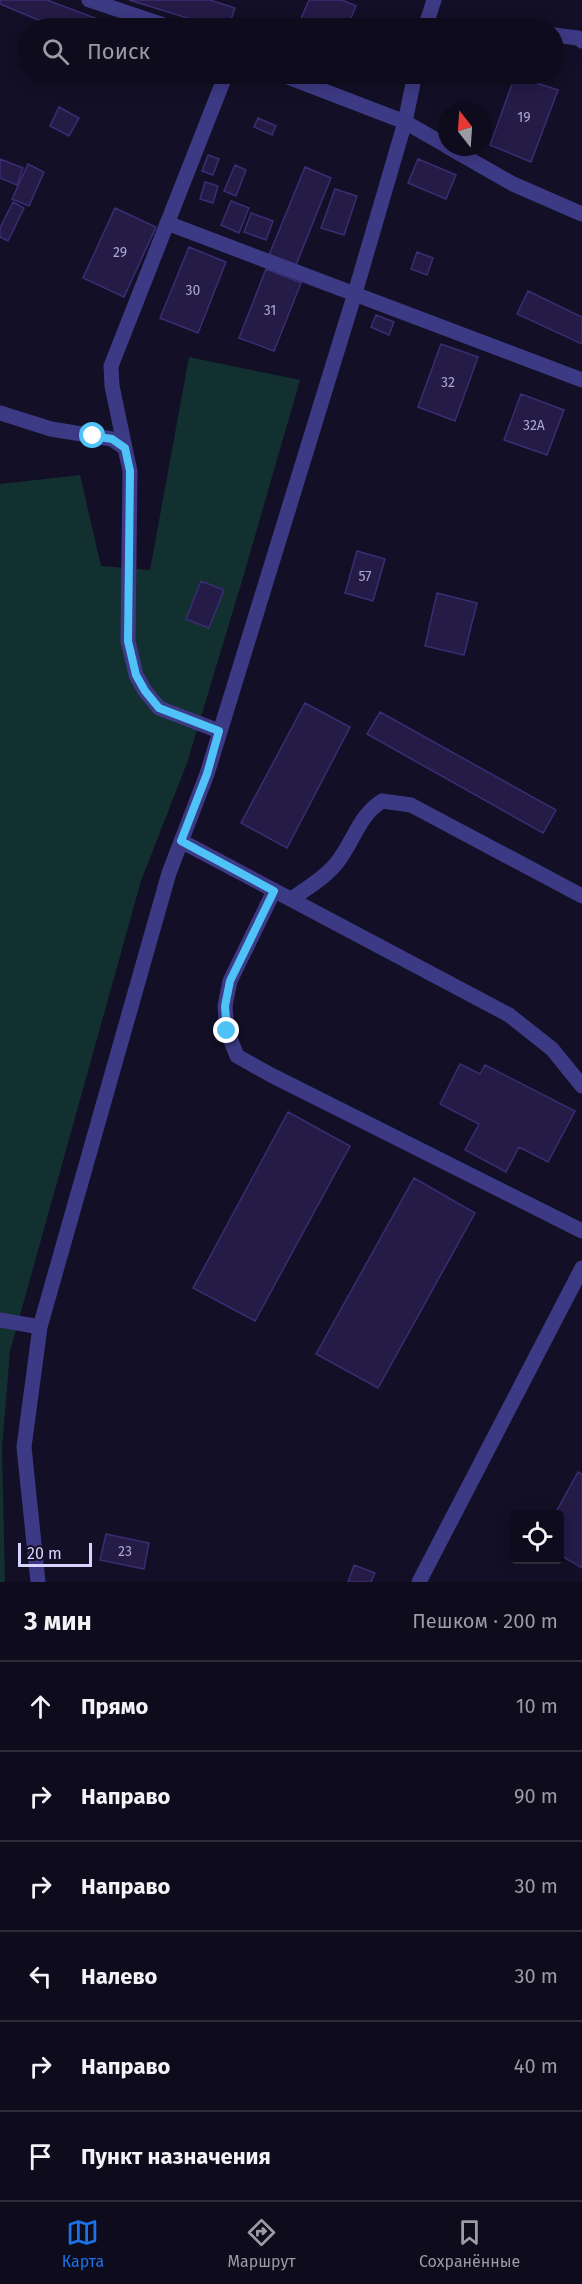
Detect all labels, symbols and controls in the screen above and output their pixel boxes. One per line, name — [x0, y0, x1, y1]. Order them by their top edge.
search box — [18, 18, 564, 84]
icon: search — [39, 35, 72, 68]
text: Поиск — [87, 38, 150, 65]
north arrow — [438, 102, 492, 156]
house number: 19 — [517, 109, 531, 126]
house number: 29 — [113, 244, 127, 261]
house number: 30 — [186, 282, 201, 299]
house number: 31 — [264, 302, 276, 319]
house number: 32 — [441, 374, 455, 391]
house number: 32А — [523, 417, 545, 434]
route start — [79, 422, 105, 448]
house number: 57 — [359, 568, 371, 585]
route end — [213, 1017, 239, 1043]
map controls — [510, 1510, 564, 1564]
button: locate — [510, 1510, 564, 1564]
scale bar — [18, 1540, 92, 1568]
house number: 23 — [118, 1543, 132, 1560]
text: 20 m — [27, 1544, 62, 1563]
text: 3 мин — [24, 1606, 92, 1637]
text: Пешком · 200 m — [412, 1609, 558, 1633]
icon: ahead — [24, 1690, 57, 1723]
text: Прямо — [81, 1693, 148, 1720]
text: 10 m — [516, 1694, 558, 1718]
icon: right — [24, 1780, 57, 1813]
text: Направо — [81, 1783, 170, 1810]
text: 90 m — [514, 1784, 558, 1808]
icon: right — [24, 1870, 57, 1903]
text: Направо — [81, 1873, 170, 1900]
text: 30 m — [514, 1874, 558, 1898]
icon: left — [24, 1960, 57, 1993]
text: Налево — [81, 1963, 157, 1990]
text: 30 m — [514, 1964, 558, 1988]
icon: right — [24, 2050, 57, 2083]
text: Направо — [81, 2053, 170, 2080]
text: 40 m — [514, 2054, 558, 2078]
icon: arrive — [24, 2140, 57, 2173]
text: Пункт назначения — [81, 2143, 271, 2170]
tab: Карта — [62, 2216, 104, 2271]
tab: Маршрут — [228, 2216, 296, 2271]
tab: Сохранённые — [419, 2216, 520, 2271]

